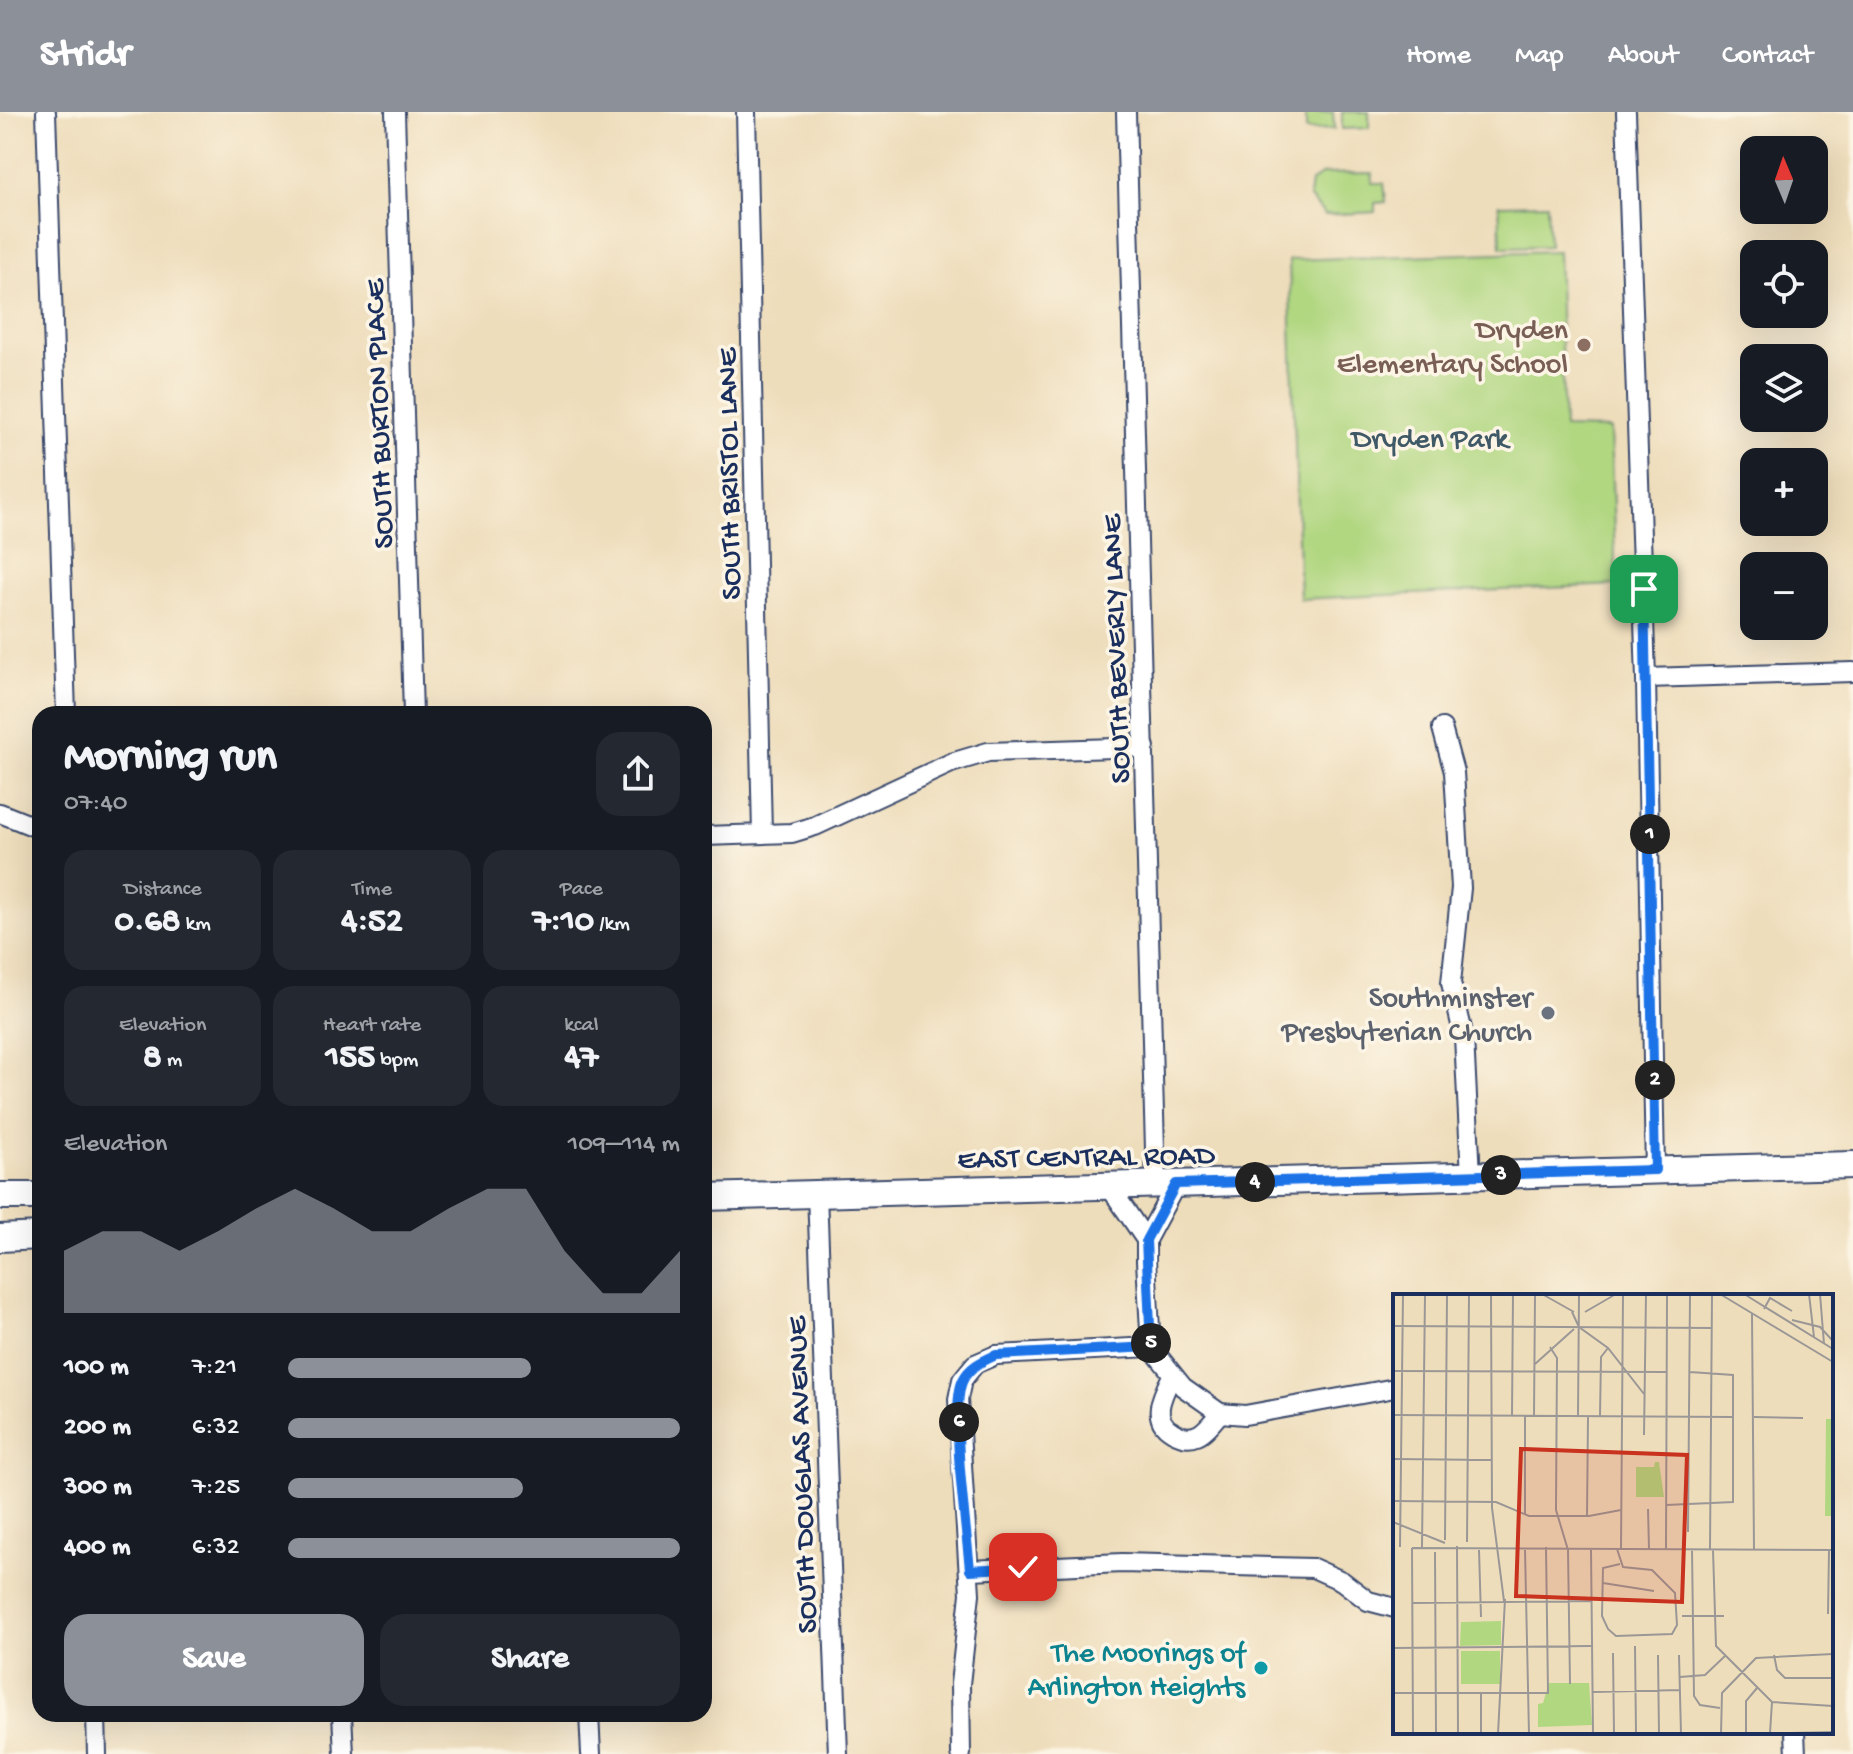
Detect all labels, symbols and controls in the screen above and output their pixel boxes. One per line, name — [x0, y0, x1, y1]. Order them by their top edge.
text: Stridr — [40, 34, 131, 78]
text: Home — [1406, 40, 1471, 73]
text: Map — [1515, 40, 1564, 73]
text: About — [1608, 40, 1678, 73]
text: Contact — [1722, 40, 1813, 73]
north arrow — [1740, 136, 1828, 224]
map controls — [1740, 136, 1828, 640]
button: locate — [1740, 240, 1828, 328]
street label: SOUTH BURTON PLACE — [359, 277, 404, 549]
place label: Dryden Elementary School — [1337, 315, 1568, 384]
marker: Dryden Elementary School — [1575, 336, 1593, 354]
button: layers — [1740, 344, 1828, 432]
street label: SOUTH BRISTOL LANE — [712, 346, 751, 600]
park label: Dryden Park — [1350, 424, 1511, 459]
button: + — [1740, 448, 1828, 536]
street label: SOUTH BEVERLY LANE — [1096, 512, 1141, 784]
button: − — [1740, 552, 1828, 640]
pin — [1610, 555, 1678, 623]
icon: arrive — [1622, 567, 1666, 611]
button: share — [596, 732, 680, 816]
text: Morning run — [64, 733, 277, 785]
text: 07:40 — [64, 789, 128, 820]
pin: 1 — [1630, 814, 1670, 854]
text: 1 — [1646, 821, 1654, 847]
text: Distance — [124, 877, 202, 903]
text: Time — [352, 877, 392, 903]
text: Pace — [560, 877, 603, 903]
text: 0.68 — [114, 903, 180, 943]
text: 4:52 — [341, 903, 403, 943]
text: 7:10 — [533, 903, 594, 943]
text: km — [180, 912, 211, 938]
text: /km — [594, 912, 630, 938]
place label: Southminster Presbyterian Church — [1280, 983, 1534, 1052]
marker: Southminster Presbyterian Church — [1539, 1004, 1557, 1022]
text: Elevation — [119, 1013, 206, 1039]
text: Heart rate — [323, 1013, 421, 1039]
text: kcal — [564, 1013, 598, 1039]
text: 8 — [143, 1039, 162, 1079]
text: 155 — [326, 1039, 375, 1079]
text: 47 — [564, 1039, 598, 1079]
text: m — [162, 1048, 182, 1074]
text: bpm — [375, 1048, 418, 1074]
pin: 2 — [1635, 1060, 1675, 1100]
text: 2 — [1650, 1067, 1660, 1093]
text: Elevation — [64, 1130, 167, 1161]
text: 109–114 m — [568, 1130, 680, 1161]
street label: EAST CENTRAL ROAD — [957, 1140, 1216, 1179]
pin: 3 — [1481, 1155, 1521, 1195]
pin: 4 — [1235, 1162, 1275, 1202]
text: 3 — [1495, 1162, 1507, 1188]
text: 4 — [1250, 1169, 1260, 1195]
inset map — [1393, 1294, 1833, 1734]
street label: SOUTH DOUGLAS AVENUE — [781, 1314, 828, 1634]
pin: 5 — [1131, 1323, 1171, 1363]
text: 5 — [1145, 1330, 1157, 1356]
text: 100 m — [64, 1353, 129, 1384]
text: 7:21 — [192, 1353, 237, 1384]
pin: 6 — [939, 1402, 979, 1442]
text: 6 — [953, 1409, 965, 1435]
text: 200 m — [64, 1413, 131, 1444]
text: 6:32 — [192, 1413, 240, 1444]
text: 300 m — [64, 1473, 132, 1504]
text: 7:25 — [192, 1473, 240, 1504]
text: 400 m — [64, 1533, 130, 1564]
text: 6:32 — [192, 1533, 240, 1564]
pin — [989, 1533, 1057, 1601]
icon: check — [1001, 1545, 1045, 1589]
button: Save — [64, 1614, 364, 1706]
button: Share — [380, 1614, 680, 1706]
place label: The Moorings of Arlington Heights — [1028, 1638, 1248, 1707]
marker: The Moorings of Arlington Heights — [1252, 1659, 1270, 1677]

